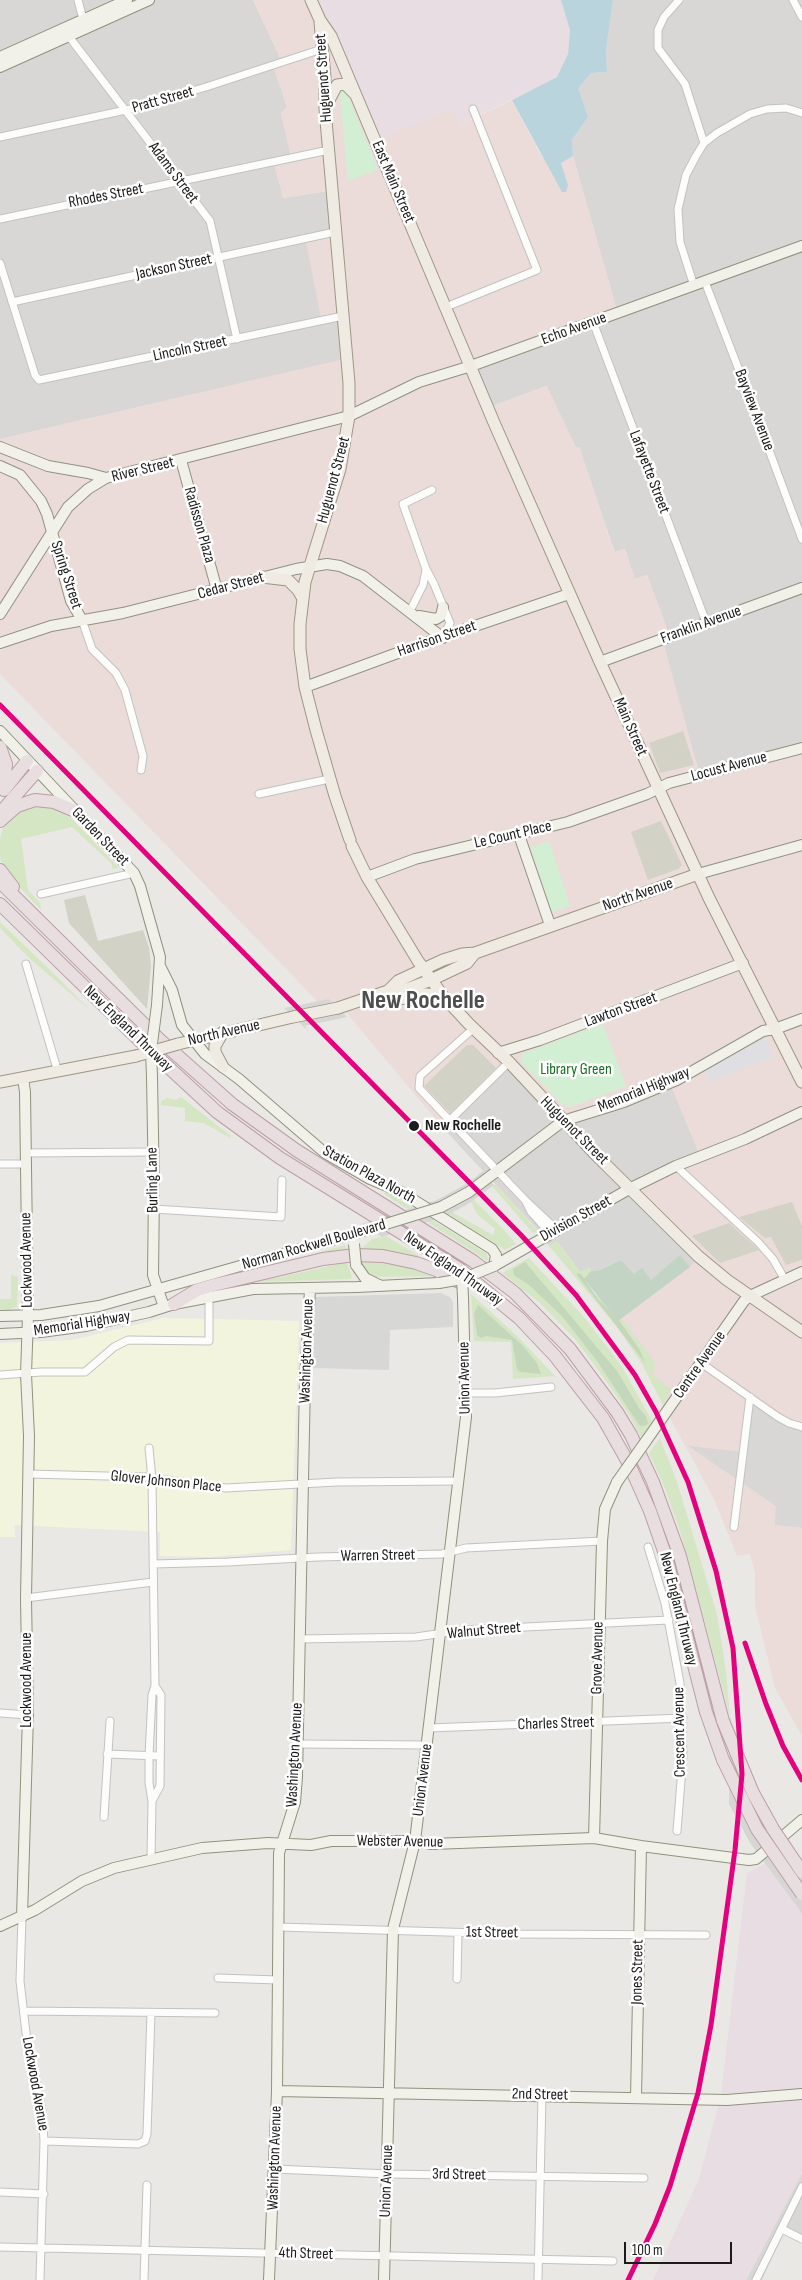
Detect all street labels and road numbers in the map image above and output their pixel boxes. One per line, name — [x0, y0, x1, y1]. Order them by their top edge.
street label: Huguenot Street — [311, 33, 337, 123]
street label: Pratt Street — [130, 82, 196, 118]
street label: East Main Street — [367, 138, 419, 226]
street label: Adams Street — [144, 139, 202, 207]
street label: Rhodes Street — [67, 179, 145, 213]
street label: Jackson Street — [134, 250, 214, 284]
street label: Echo Avenue — [539, 308, 609, 350]
street label: Lincoln Street — [151, 332, 229, 366]
street label: Bayview Avenue — [730, 367, 778, 453]
street label: Lafayette Street — [624, 428, 674, 516]
street label: Huguenot Street — [313, 435, 355, 525]
street label: River Street — [110, 453, 176, 487]
street label: Radisson Plaza — [179, 485, 219, 565]
street label: Spring Street — [46, 538, 86, 612]
street label: Cedar Street — [196, 568, 266, 604]
street label: Franklin Avenue — [658, 602, 744, 648]
street label: Harrison Street — [395, 617, 479, 661]
street label: Main Street — [609, 695, 651, 759]
street label: Locust Avenue — [689, 748, 769, 786]
street label: Garden Street — [67, 803, 133, 871]
street label: Le Count Place — [472, 817, 554, 853]
street label: North Avenue — [600, 874, 676, 916]
street label: New England Thruway — [79, 982, 177, 1076]
street label: Lawton Street — [582, 988, 660, 1032]
street label: North Avenue — [186, 1015, 262, 1051]
street label: Memorial Highway — [595, 1063, 693, 1117]
street label: Huguenot Street — [536, 1093, 612, 1169]
street label: Station Plaza North — [319, 1142, 419, 1208]
street label: Burling Lane — [143, 1147, 163, 1213]
street label: Division Street — [537, 1192, 615, 1246]
street label: Lockwood Avenue — [17, 1212, 37, 1308]
street label: Norman Rockwell Boulevard — [240, 1215, 388, 1275]
street label: New England Thruway — [400, 1228, 506, 1310]
street label: Washington Avenue — [296, 1298, 318, 1404]
street label: Memorial Highway — [32, 1307, 132, 1341]
street label: Centre Avenue — [670, 1327, 730, 1403]
street label: Union Avenue — [455, 1341, 475, 1415]
street label: Glover Johnson Place — [110, 1467, 222, 1497]
street label: Warren Street — [341, 1546, 415, 1566]
street label: New England Thruway — [655, 1550, 701, 1668]
street label: Walnut Street — [446, 1618, 522, 1644]
street label: Grove Avenue — [588, 1621, 608, 1695]
street label: Lockwood Avenue — [17, 1632, 37, 1728]
street label: Crescent Avenue — [670, 1687, 690, 1777]
street label: Washington Avenue — [283, 1702, 307, 1808]
street label: Charles Street — [517, 1713, 595, 1735]
street label: Union Avenue — [409, 1743, 437, 1817]
street label: Webster Avenue — [357, 1832, 443, 1852]
street label: 1st Street — [466, 1923, 518, 1943]
street label: Jones Street — [628, 1939, 648, 2005]
street label: Lockwood Avenue — [17, 2035, 53, 2133]
street label: 2nd Street — [512, 2085, 568, 2105]
street label: Washington Avenue — [264, 2105, 286, 2211]
street label: Union Avenue — [376, 2144, 398, 2218]
street label: 3rd Street — [432, 2165, 486, 2185]
street label: 4th Street — [278, 2243, 334, 2265]

